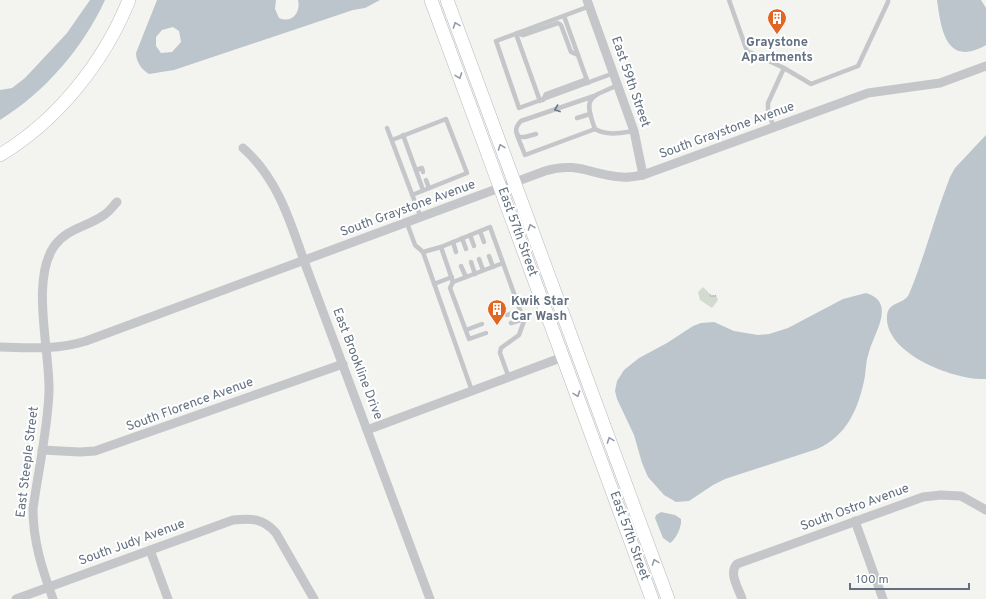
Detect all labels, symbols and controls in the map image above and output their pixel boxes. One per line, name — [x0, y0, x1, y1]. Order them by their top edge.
building icon: Graystone Apartments — [766, 7, 788, 35]
one-way arrow — [453, 21, 461, 28]
street label: East 59th Street — [607, 34, 653, 130]
place label: Graystone Apartments — [741, 35, 813, 66]
one-way arrow — [454, 72, 463, 79]
street label: South Graystone Avenue — [657, 99, 797, 163]
one-way arrow — [553, 104, 560, 112]
one-way arrow — [498, 143, 506, 150]
street label: South Graystone Avenue — [338, 177, 478, 241]
street label: East 57th Street — [493, 185, 541, 279]
one-way arrow — [528, 224, 536, 231]
place label: Kwik Star Car Wash — [511, 294, 570, 325]
building icon: Kwik Star Car Wash — [486, 298, 508, 326]
street label: East Brookline Drive — [328, 306, 386, 422]
street label: South Florence Avenue — [124, 375, 256, 435]
one-way arrow — [572, 390, 580, 397]
street label: East Steeple Street — [13, 405, 43, 519]
one-way arrow — [606, 437, 615, 444]
street label: South Ostro Avenue — [798, 481, 912, 535]
street label: East 57th Street — [605, 489, 653, 583]
street label: South Judy Avenue — [77, 516, 187, 570]
one-way arrow — [651, 559, 659, 566]
scale bar — [850, 565, 969, 591]
text: 100 m — [856, 572, 889, 588]

